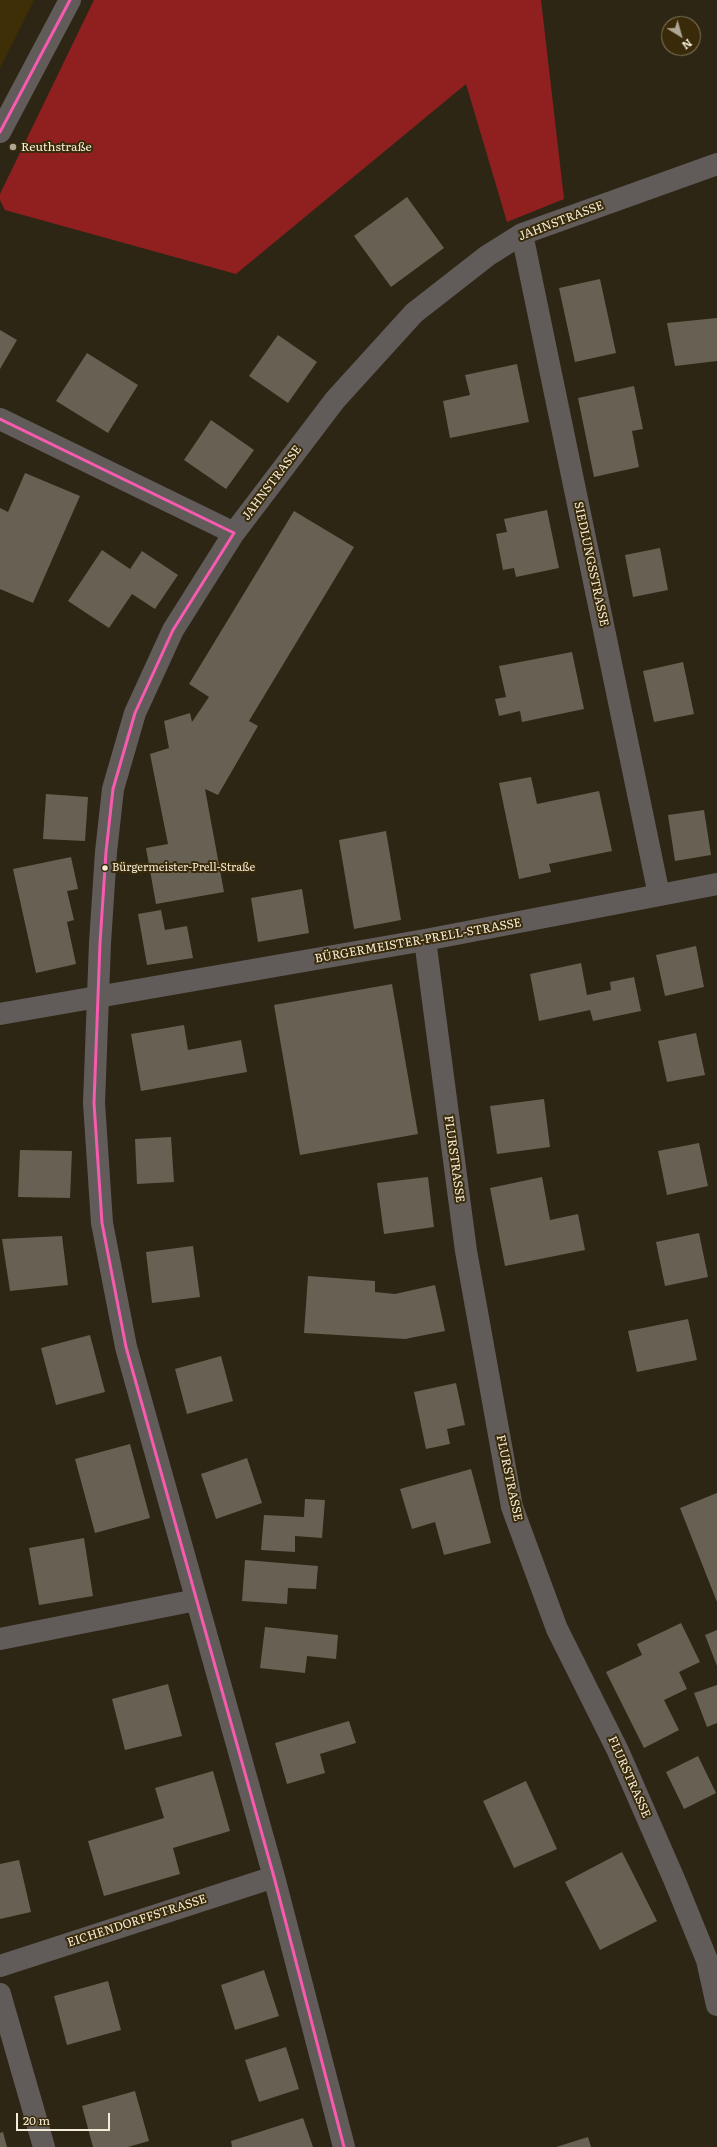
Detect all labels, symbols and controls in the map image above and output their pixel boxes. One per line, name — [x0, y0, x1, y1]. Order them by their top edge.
north arrow — [661, 16, 701, 56]
text: N — [679, 36, 696, 54]
place label: Reuthstraße — [21, 140, 92, 154]
marker: Reuthstraße — [8, 142, 18, 152]
street label: JAHNSTRASSE — [516, 198, 606, 244]
street label: JAHNSTRASSE — [239, 443, 305, 523]
street label: SIEDLUNGSSTRASSE — [571, 500, 611, 628]
place label: Bürgermeister-Prell-Straße — [112, 861, 255, 875]
marker: Bürgermeister-Prell-Straße — [100, 863, 110, 873]
street label: BÜRGERMEISTER-PRELL-STRASSE — [314, 916, 522, 966]
street label: FLURSTRASSE — [441, 1114, 467, 1204]
street label: FLURSTRASSE — [493, 1433, 525, 1523]
street label: FLURSTRASSE — [605, 1734, 653, 1820]
street label: EICHENDORFFSTRASSE — [66, 1892, 208, 1950]
scale bar — [18, 2105, 112, 2131]
text: 20 m — [23, 2111, 50, 2129]

